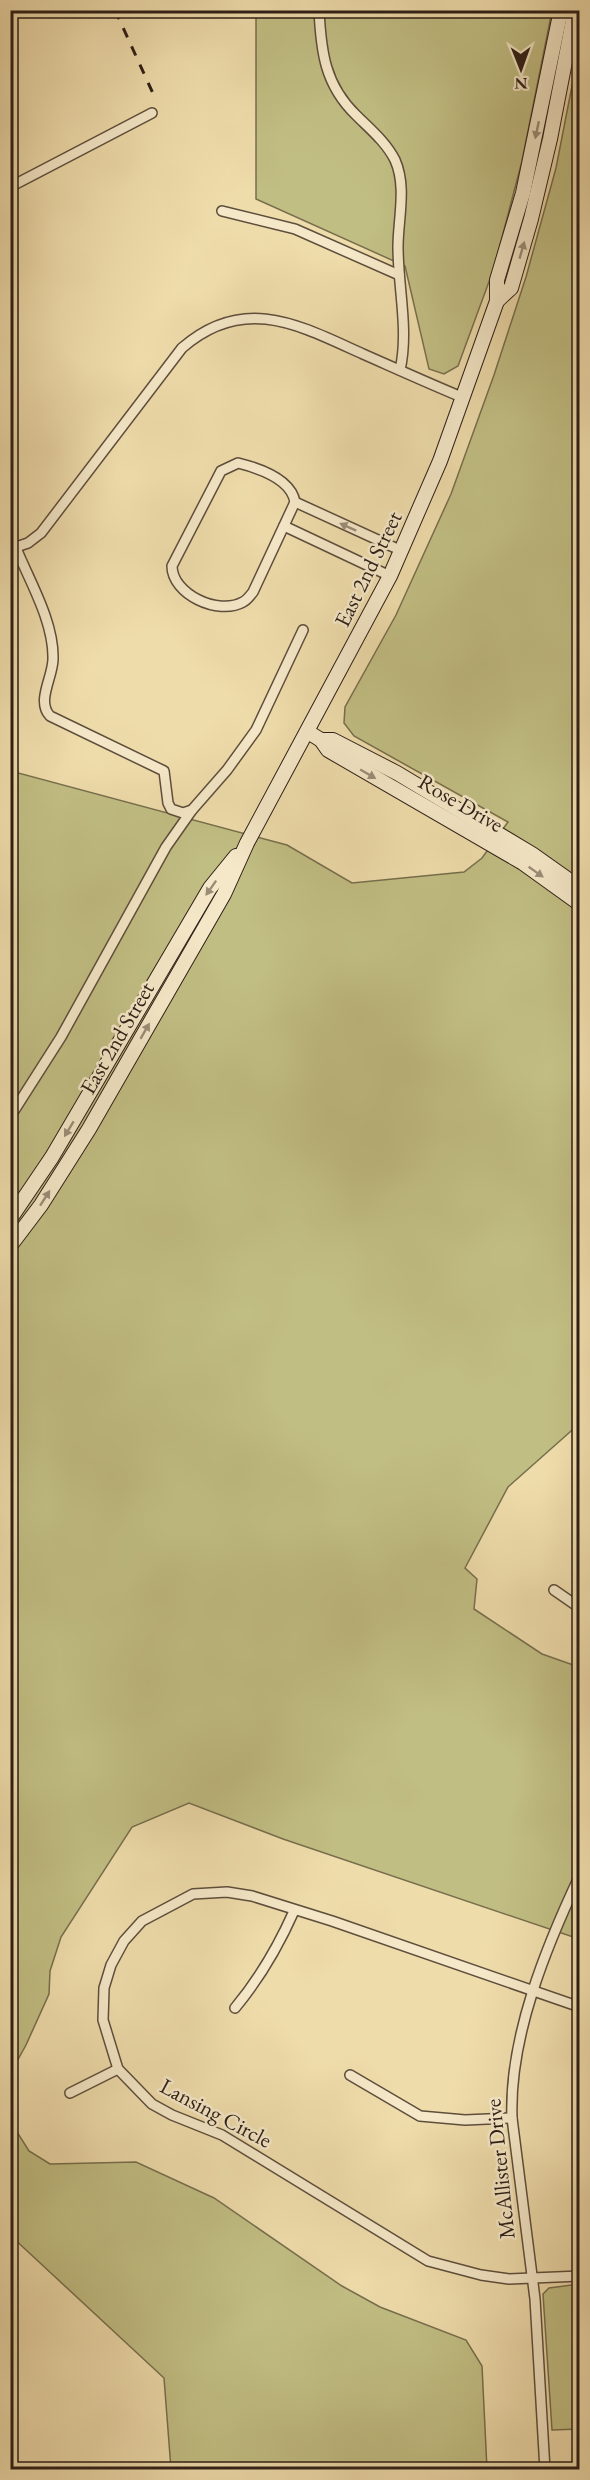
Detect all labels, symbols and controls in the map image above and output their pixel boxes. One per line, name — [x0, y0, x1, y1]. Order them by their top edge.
north arrow — [491, 39, 551, 99]
text: N — [515, 73, 528, 94]
one-way arrow — [532, 120, 541, 139]
one-way arrow — [518, 241, 527, 259]
street label: East 2nd Street — [328, 506, 408, 632]
one-way arrow — [339, 522, 357, 532]
street label: Rose Drive — [413, 767, 509, 839]
one-way arrow — [360, 768, 376, 779]
one-way arrow — [528, 866, 544, 877]
one-way arrow — [205, 880, 217, 896]
street label: East 2nd Street — [73, 977, 161, 1099]
one-way arrow — [139, 1023, 150, 1039]
one-way arrow — [64, 1121, 75, 1137]
one-way arrow — [39, 1190, 50, 1207]
street label: Lansing Circle — [155, 2071, 277, 2155]
street label: McAllister Drive — [478, 2097, 522, 2241]

